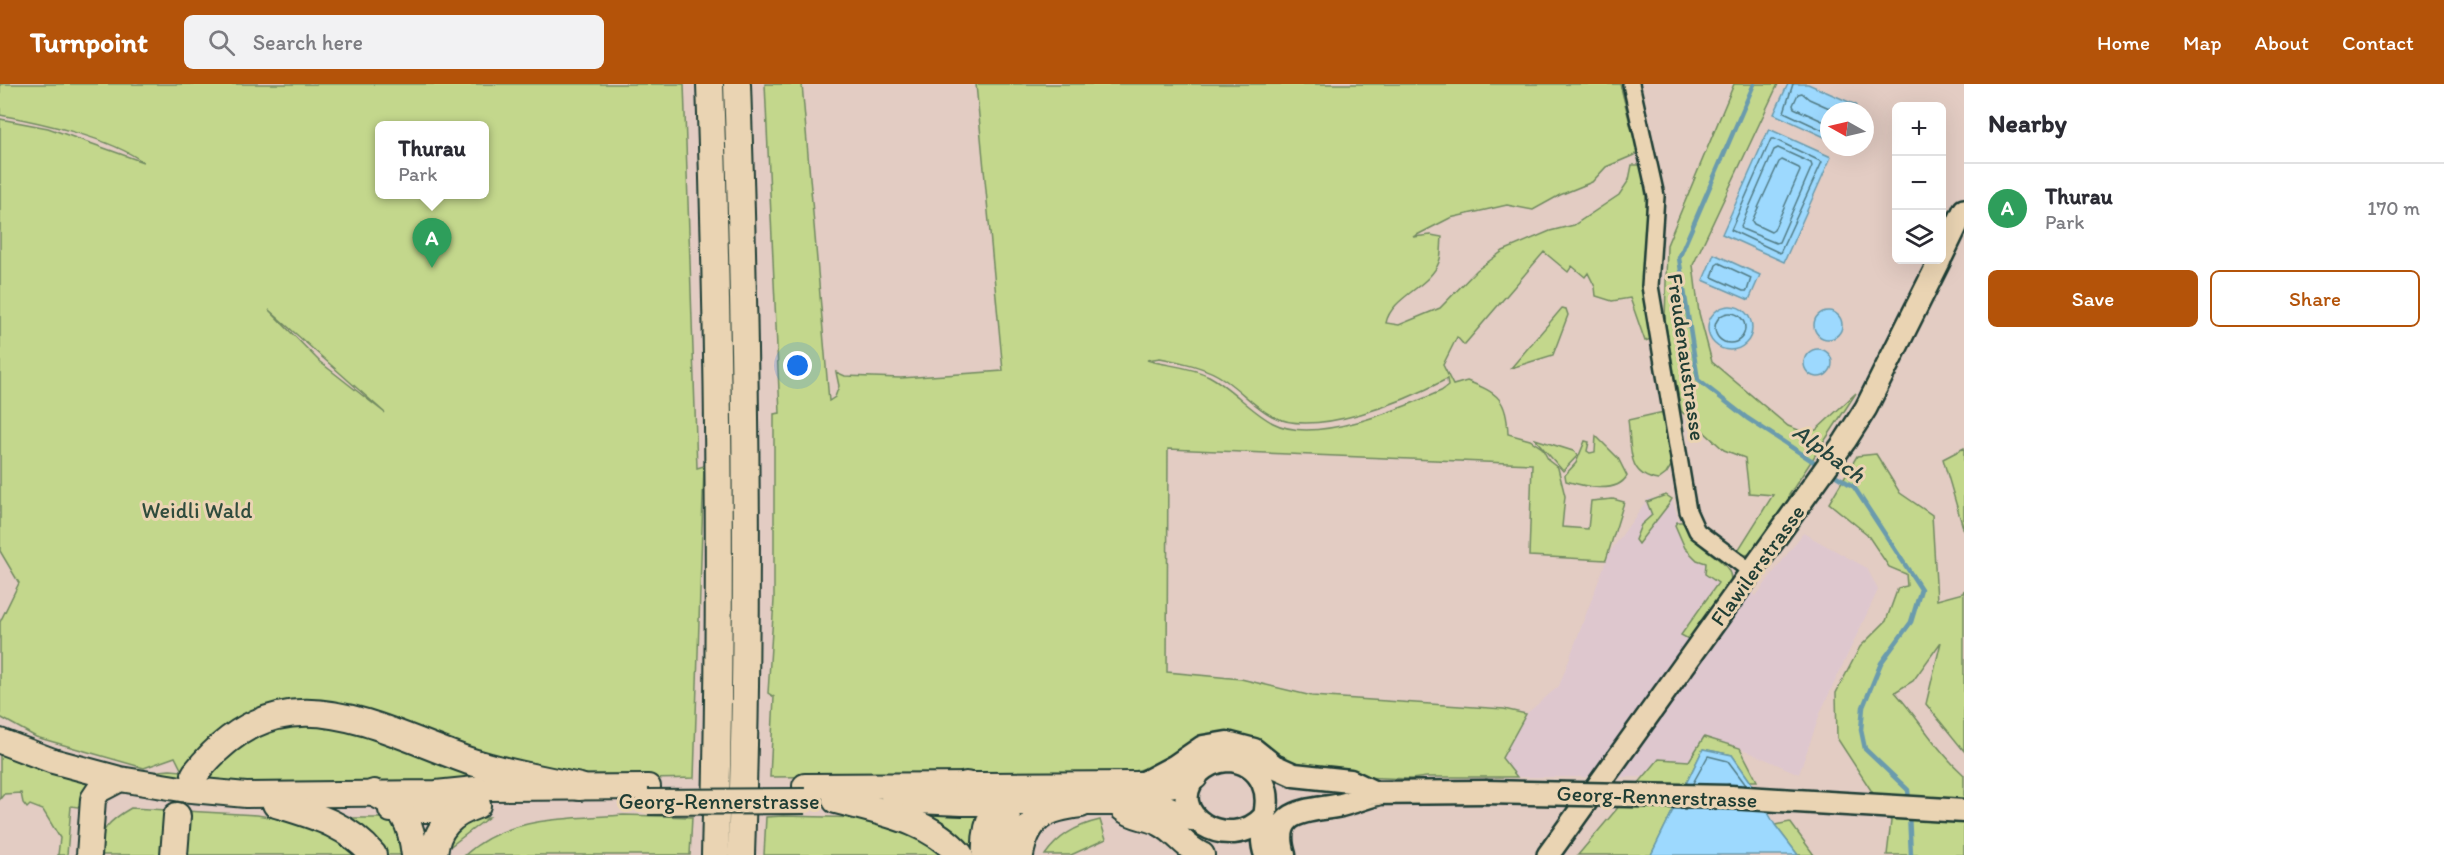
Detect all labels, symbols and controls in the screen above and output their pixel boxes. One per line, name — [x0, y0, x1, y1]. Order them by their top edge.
search box — [184, 15, 604, 69]
text: Turnpoint — [30, 25, 148, 59]
icon: search — [205, 26, 238, 59]
text: Search here — [253, 29, 363, 56]
text: Home — [2097, 30, 2150, 55]
text: Map — [2183, 30, 2222, 55]
text: About — [2255, 30, 2309, 55]
text: Contact — [2342, 30, 2414, 55]
north arrow — [1820, 102, 1874, 156]
map controls — [1892, 102, 1946, 264]
button: + — [1892, 102, 1946, 156]
text: Nearby — [1988, 107, 2067, 139]
popup — [375, 121, 489, 199]
text: Thurau — [398, 135, 466, 162]
button: − — [1892, 156, 1946, 210]
text: Park — [398, 162, 437, 186]
text: Thurau — [2045, 183, 2113, 210]
text: A — [2001, 196, 2014, 220]
text: 170 m — [2367, 196, 2420, 220]
button: layers — [1892, 210, 1946, 264]
text: Park — [2045, 210, 2084, 234]
pin: A — [412, 218, 452, 268]
button: Save — [1988, 270, 2198, 327]
button: Share — [2210, 270, 2420, 327]
street label: Freudenaustrasse — [1661, 272, 1712, 443]
your location — [783, 351, 812, 380]
water label: Alpbach — [1787, 417, 1872, 489]
park label: Weidli Wald — [142, 497, 252, 524]
street label: Flawilerstrasse — [1704, 499, 1811, 631]
street label: Georg-Rennerstrasse — [1556, 779, 1758, 814]
street label: Georg-Rennerstrasse — [618, 788, 820, 815]

